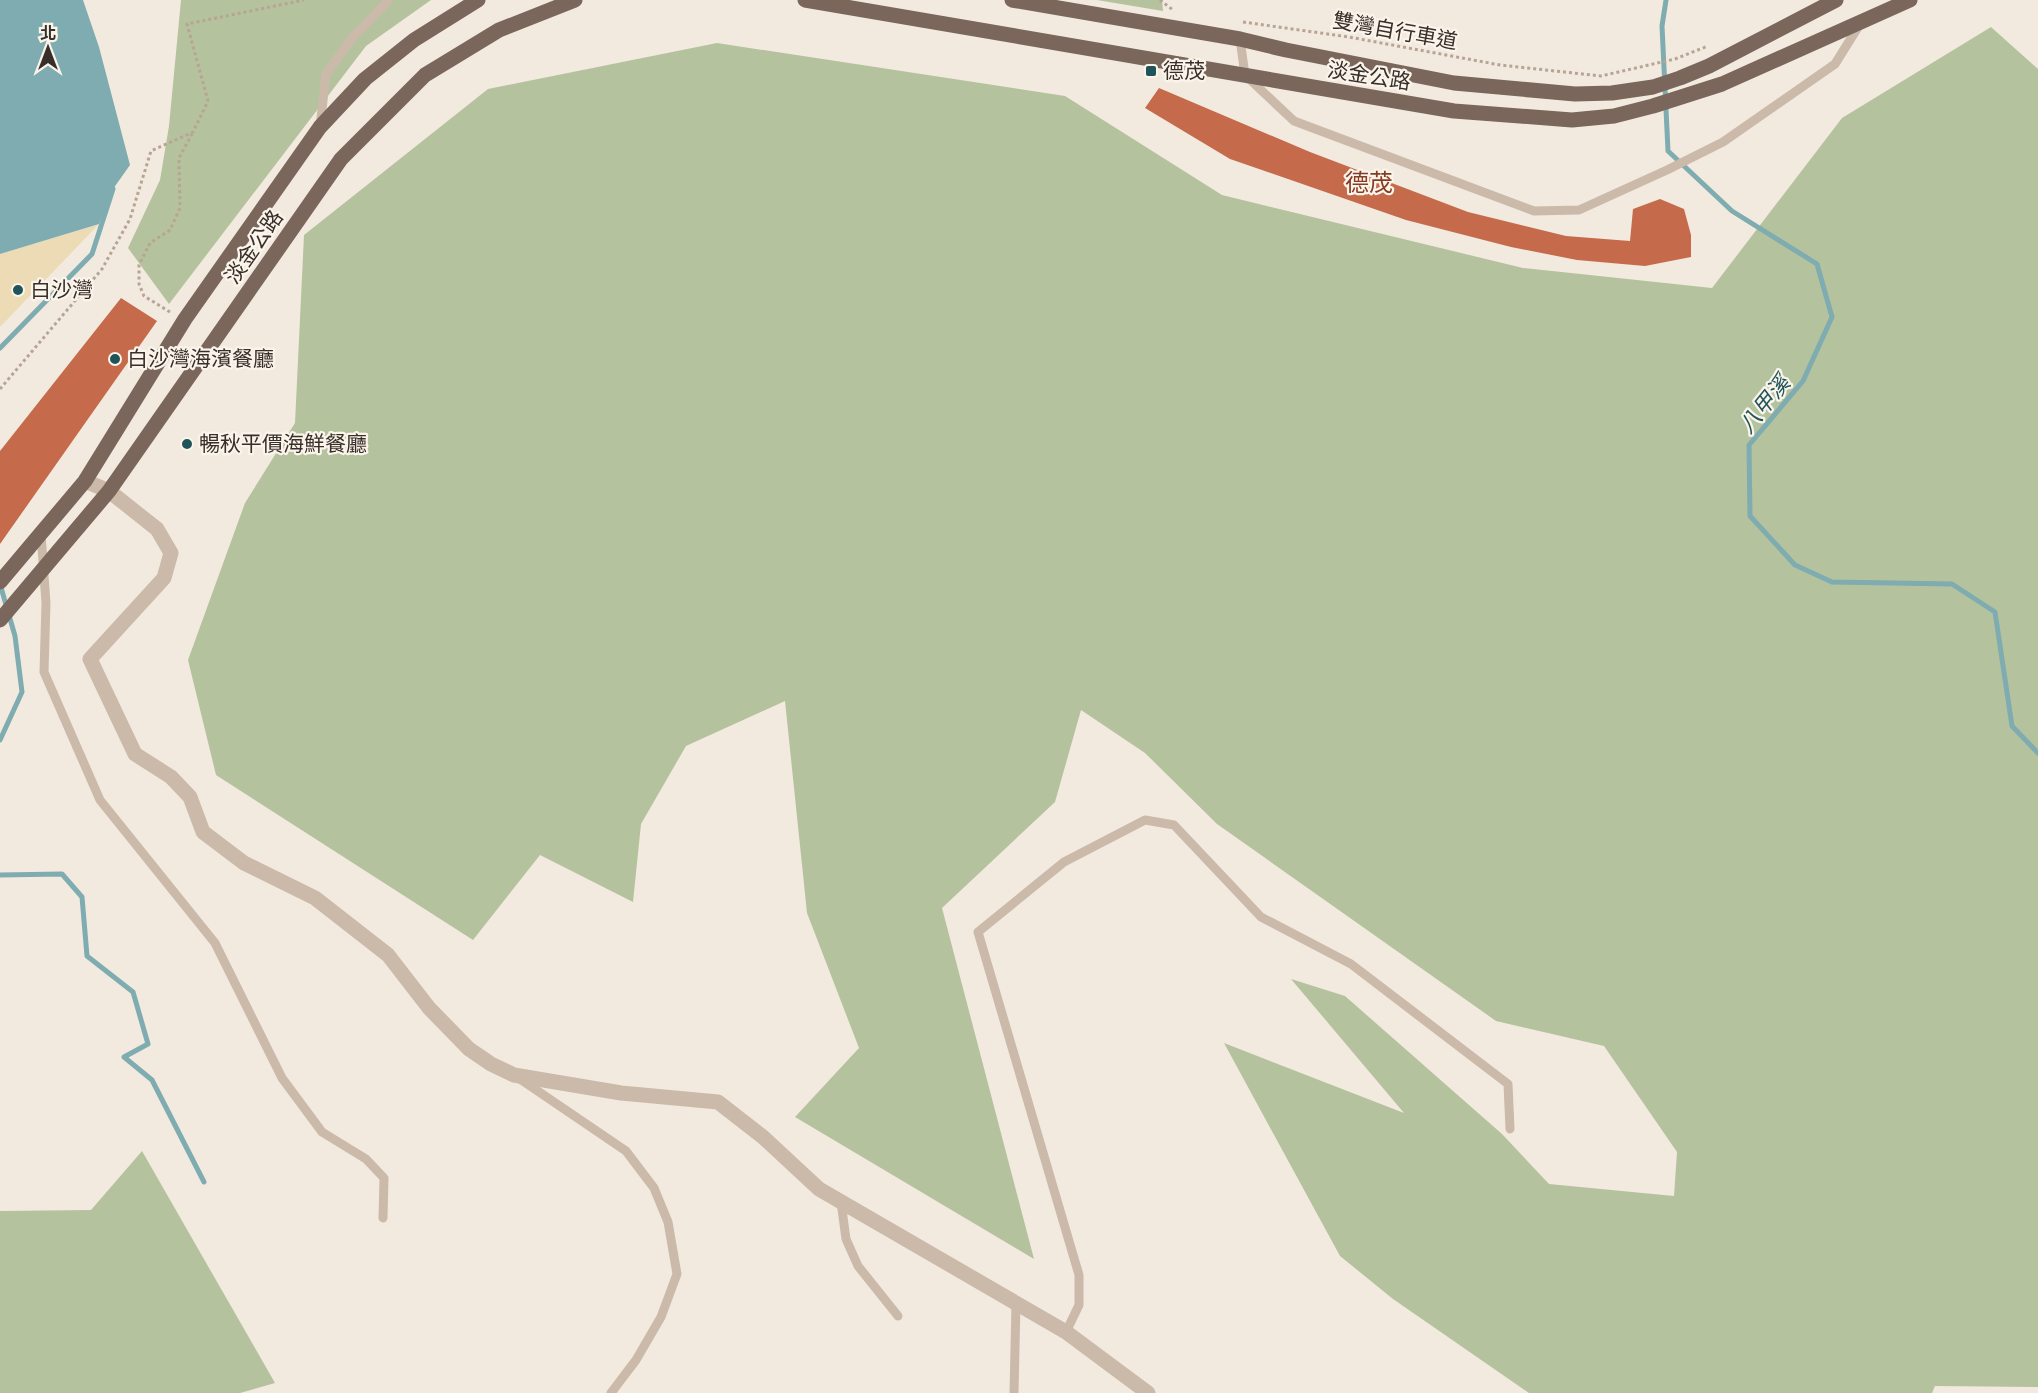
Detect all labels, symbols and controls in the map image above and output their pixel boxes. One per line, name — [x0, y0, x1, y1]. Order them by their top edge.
street label: 雙灣自行車道 — [1330, 5, 1460, 57]
north arrow — [18, 18, 78, 78]
text: 北 — [40, 22, 56, 45]
street label: 淡金公路 — [1325, 55, 1413, 97]
place label: 德茂 — [1163, 56, 1205, 86]
marker: 德茂 — [1144, 64, 1158, 78]
district label: 德茂 — [1345, 165, 1393, 200]
street label: 淡金公路 — [218, 204, 290, 290]
place label: 白沙灣 — [30, 275, 93, 305]
marker: 白沙灣 — [11, 283, 25, 297]
place label: 白沙灣海濱餐廳 — [127, 344, 274, 374]
marker: 白沙灣海濱餐廳 — [108, 352, 122, 366]
water label: 八甲溪 — [1731, 366, 1799, 440]
place label: 暢秋平價海鮮餐廳 — [199, 429, 367, 459]
marker: 暢秋平價海鮮餐廳 — [180, 437, 194, 451]

